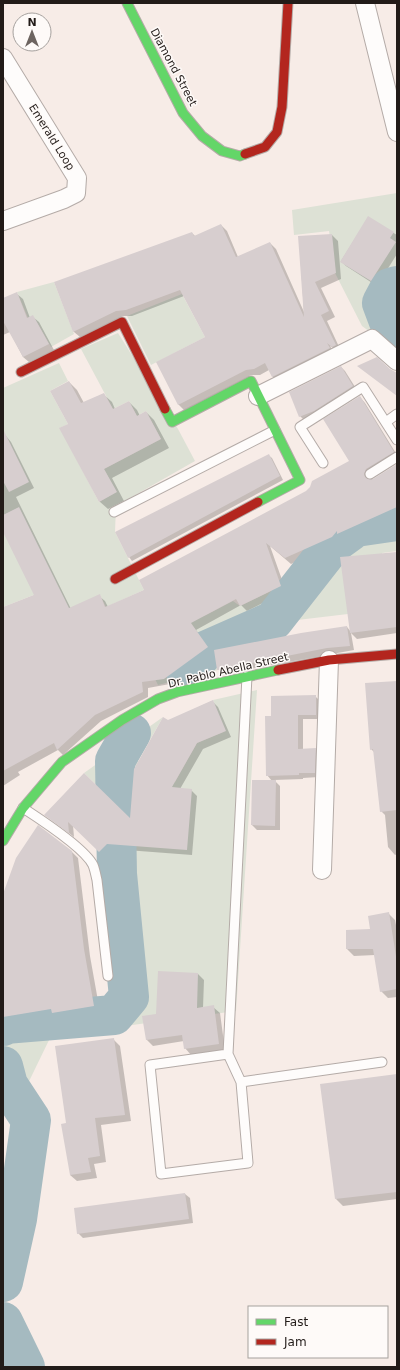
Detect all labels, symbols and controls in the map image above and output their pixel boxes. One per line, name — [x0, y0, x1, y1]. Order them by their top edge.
north arrow — [12, 12, 52, 52]
text: N — [27, 16, 37, 29]
street label: Diamond Street — [147, 26, 200, 109]
street label: Emerald Loop — [26, 102, 77, 173]
street label: Dr. Pablo Abella Street — [167, 650, 290, 691]
legend — [248, 1306, 388, 1358]
text: Fast — [284, 1315, 308, 1329]
text: Jam — [283, 1335, 307, 1349]

